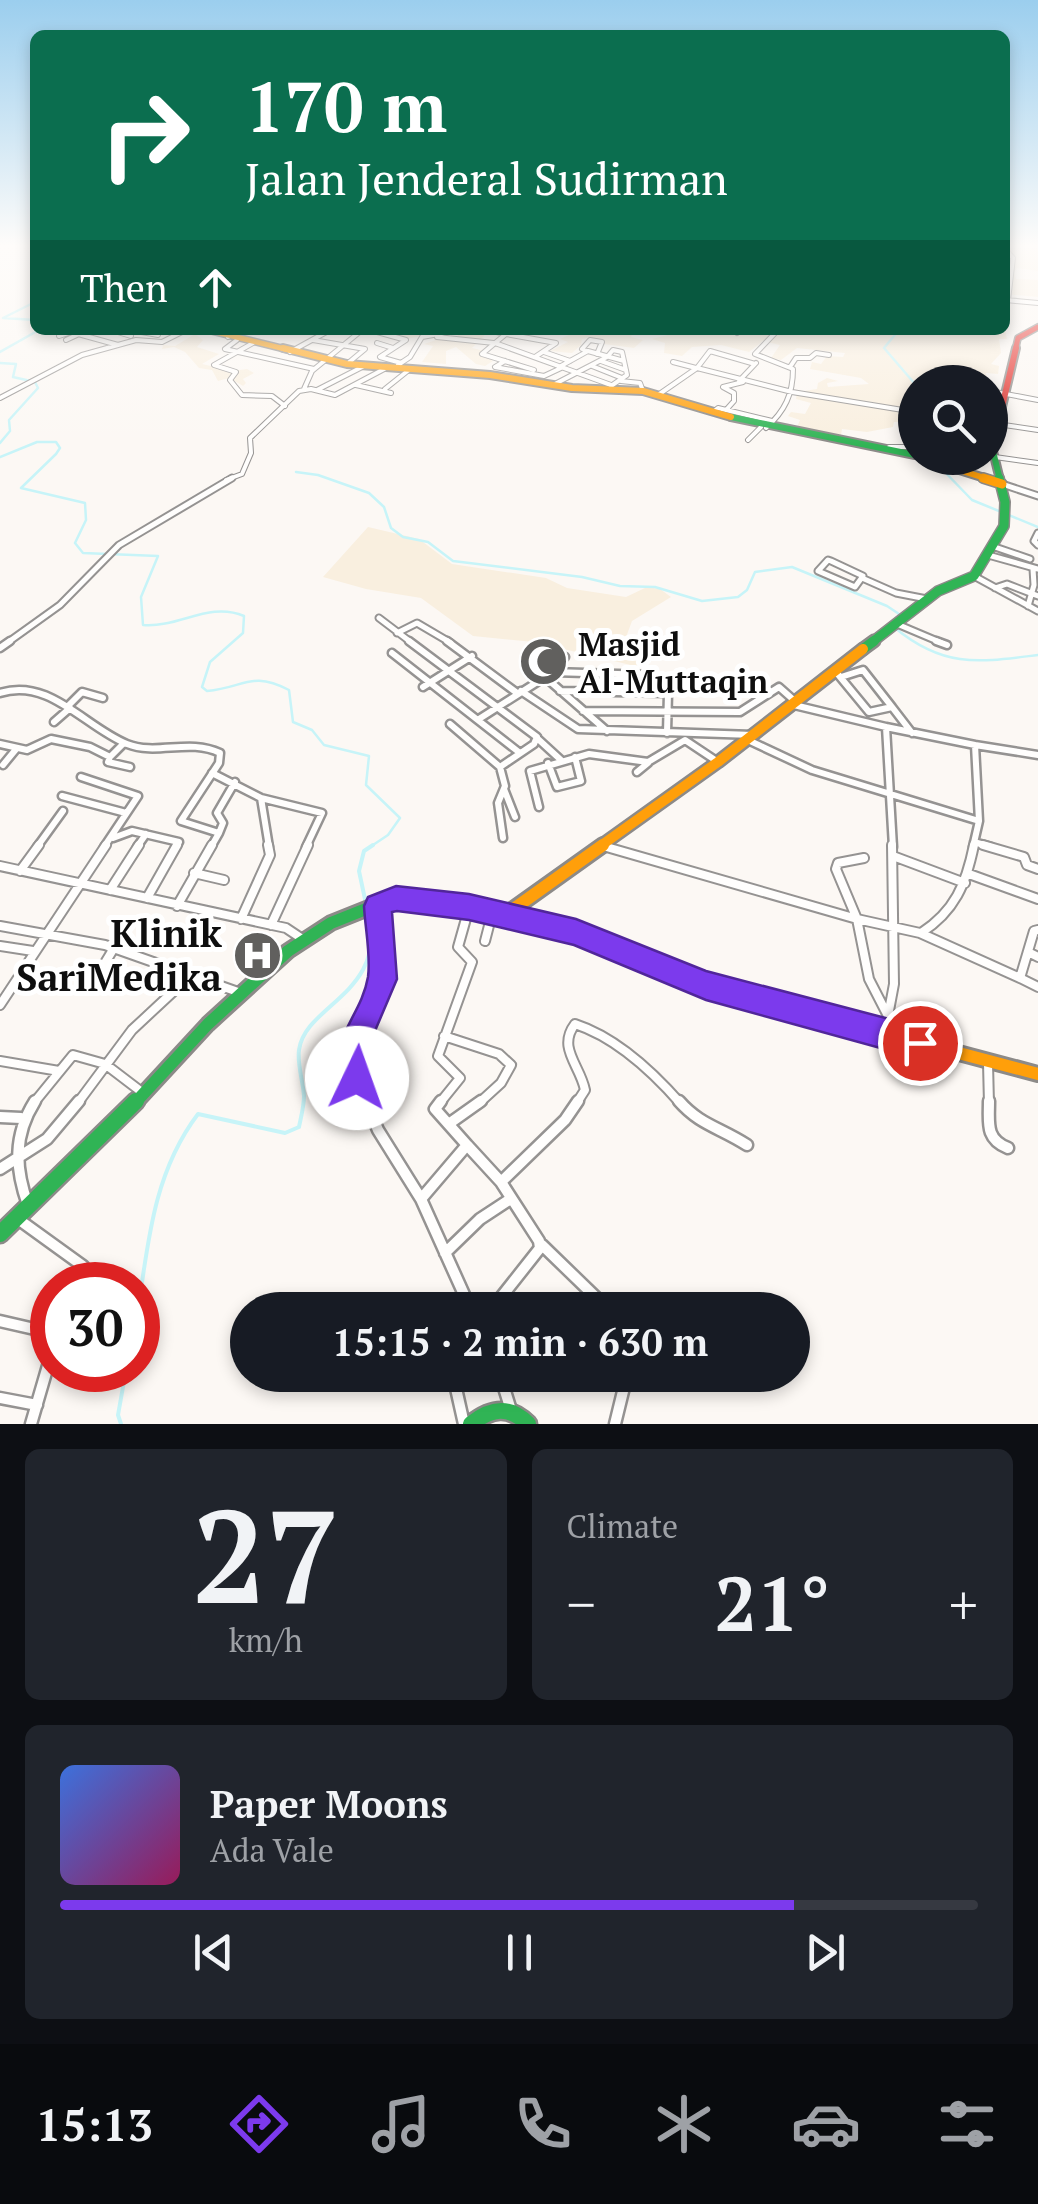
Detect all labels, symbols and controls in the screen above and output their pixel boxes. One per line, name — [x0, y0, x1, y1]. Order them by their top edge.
text: 170 m — [245, 59, 447, 152]
icon: right — [80, 70, 210, 200]
text: Jalan Jenderal Sudirman — [245, 148, 728, 208]
icon: ahead — [188, 260, 243, 315]
text: Then — [80, 263, 168, 313]
map controls — [898, 365, 1008, 475]
button: search — [898, 365, 1008, 475]
place label: Masjid Al-Muttaqin — [578, 623, 768, 702]
mosque icon: Masjid Al-Muttaqin — [517, 636, 569, 688]
place label: Klinik SariMedika — [16, 908, 223, 1002]
hospital icon: Klinik SariMedika — [231, 929, 283, 981]
pin — [878, 1001, 963, 1086]
icon: arrive — [893, 1016, 948, 1071]
position arrow — [305, 1026, 409, 1130]
speed limit sign: 30 — [30, 1262, 160, 1392]
text: 15:15 · 2 min · 630 m — [332, 1317, 708, 1367]
text: 27 — [192, 1468, 339, 1640]
text: Climate — [567, 1505, 678, 1547]
text: 21° — [714, 1553, 830, 1652]
text: − — [567, 1567, 596, 1640]
text: + — [949, 1567, 978, 1640]
text: km/h — [229, 1619, 303, 1661]
text: Paper Moons — [210, 1779, 448, 1829]
text: Ada Vale — [210, 1829, 334, 1871]
icon: previous — [186, 1925, 241, 1980]
icon: pause — [492, 1925, 547, 1980]
icon: next — [798, 1925, 853, 1980]
icon: directions — [224, 2089, 294, 2159]
icon: music — [366, 2089, 436, 2159]
icon: phone — [508, 2089, 578, 2159]
icon: climate — [649, 2089, 719, 2159]
icon: car — [791, 2089, 861, 2159]
icon: filters — [932, 2089, 1002, 2159]
text: 15:13 — [36, 2094, 153, 2154]

